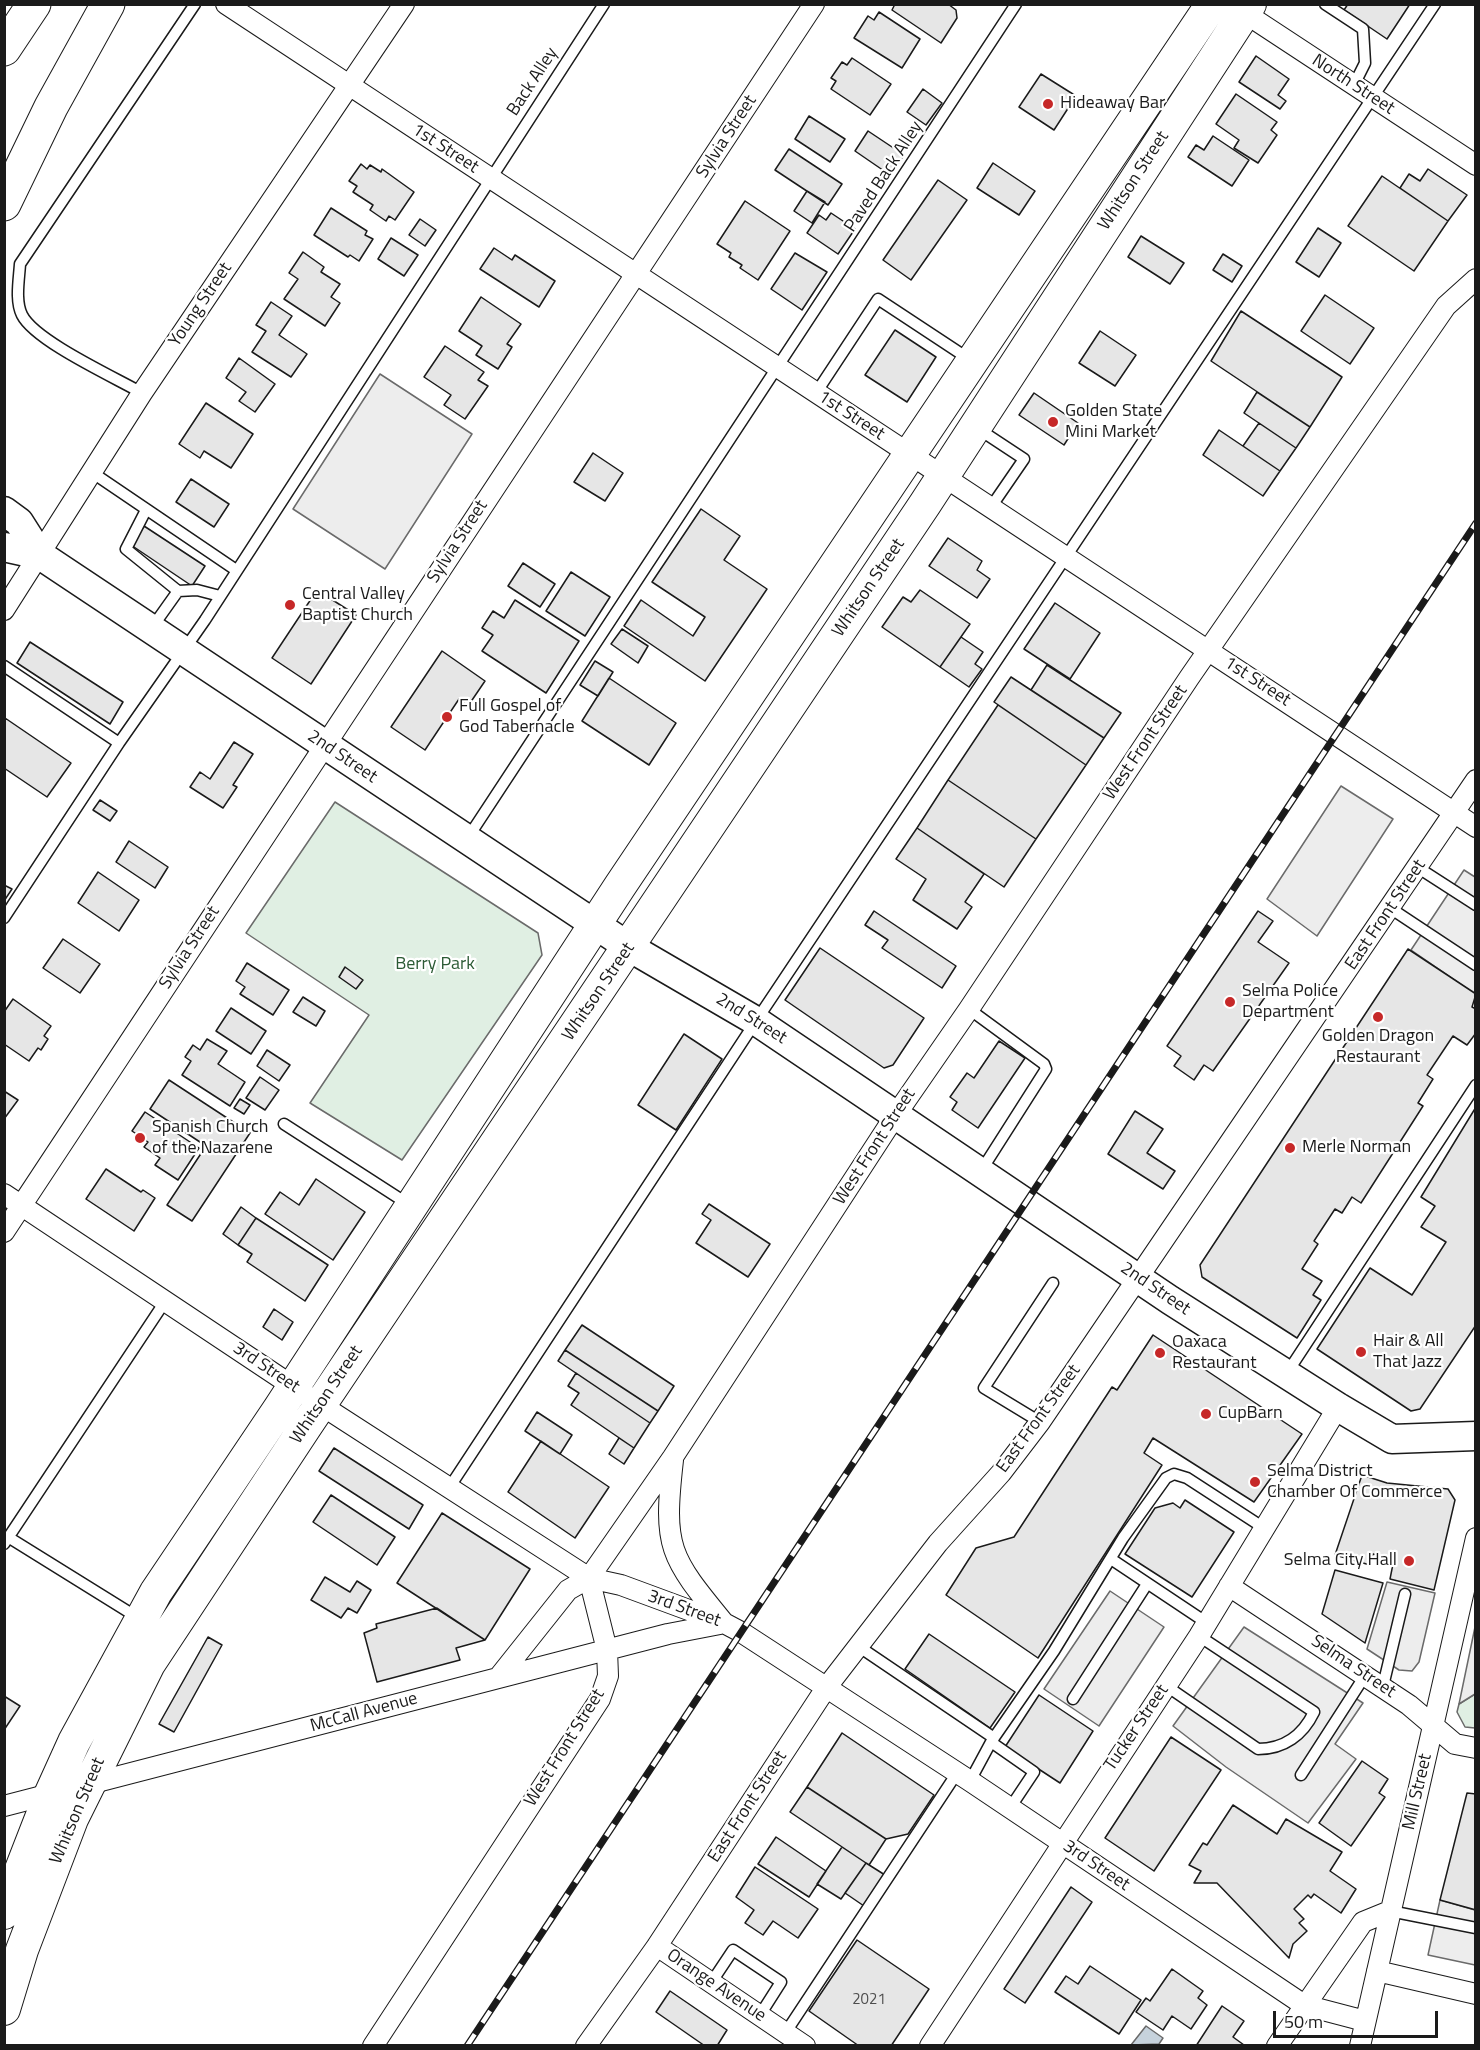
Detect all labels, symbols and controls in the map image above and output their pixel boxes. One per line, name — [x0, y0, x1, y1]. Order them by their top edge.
street label: Back Alley — [503, 44, 563, 120]
street label: North Street — [1308, 50, 1398, 120]
street label: Sylvia Street — [692, 92, 762, 182]
place label: Hideaway Bar — [1060, 93, 1165, 115]
marker: Hideaway Bar — [1041, 97, 1055, 111]
street label: Paved Back Alley — [840, 118, 928, 236]
street label: 1st Street — [408, 119, 482, 179]
street label: Whitson Street — [1094, 127, 1174, 235]
street label: Young Street — [165, 259, 237, 351]
street label: 1st Street — [814, 386, 888, 446]
place label: Golden State Mini Market — [1065, 401, 1162, 444]
marker: Golden State Mini Market — [1046, 415, 1060, 429]
street label: Sylvia Street — [423, 497, 493, 587]
street label: Whitson Street — [828, 535, 910, 641]
place label: Central Valley Baptist Church — [302, 584, 413, 626]
marker: Central Valley Baptist Church — [283, 598, 297, 612]
street label: 1st Street — [1220, 652, 1294, 712]
street label: West Front Street — [1100, 681, 1192, 805]
place label: Full Gospel of God Tabernacle — [459, 696, 575, 738]
marker: Full Gospel of God Tabernacle — [440, 710, 454, 724]
street label: 2nd Street — [303, 726, 381, 788]
street label: East Front Street — [1341, 856, 1431, 974]
street label: Sylvia Street — [155, 903, 225, 993]
street label: Whitson Street — [558, 939, 640, 1045]
park label: Berry Park — [395, 954, 475, 976]
place label: Selma Police Department — [1242, 981, 1338, 1024]
street label: 2nd Street — [712, 989, 790, 1049]
marker: Selma Police Department — [1223, 995, 1237, 1009]
marker: Golden Dragon Restaurant — [1371, 1010, 1385, 1024]
place label: Golden Dragon Restaurant — [1322, 1026, 1434, 1068]
street label: West Front Street — [829, 1085, 921, 1209]
place label: Spanish Church of the Nazarene — [152, 1117, 273, 1160]
marker: Spanish Church of the Nazarene — [133, 1131, 147, 1145]
place label: Merle Norman — [1302, 1137, 1411, 1159]
marker: Merle Norman — [1283, 1141, 1297, 1155]
street label: 2nd Street — [1116, 1258, 1194, 1320]
place label: Hair & All That Jazz — [1373, 1331, 1444, 1374]
place label: Oaxaca Restaurant — [1172, 1332, 1256, 1374]
street label: 3rd Street — [228, 1338, 304, 1398]
street label: Whitson Street — [286, 1342, 368, 1448]
marker: Hair & All That Jazz — [1354, 1345, 1368, 1359]
marker: Oaxaca Restaurant — [1153, 1346, 1167, 1360]
street label: East Front Street — [992, 1361, 1086, 1477]
place label: CupBarn — [1218, 1403, 1283, 1425]
marker: CupBarn — [1199, 1407, 1213, 1421]
place label: Selma District Chamber Of Commerce — [1267, 1461, 1442, 1504]
marker: Selma District Chamber Of Commerce — [1248, 1475, 1262, 1489]
place label: Selma City Hall — [1284, 1550, 1397, 1572]
marker: Selma City Hall — [1402, 1554, 1416, 1568]
street label: 3rd Street — [645, 1586, 723, 1632]
street label: Selma Street — [1307, 1631, 1399, 1703]
street label: Tucker Street — [1100, 1681, 1174, 1775]
street label: West Front Street — [520, 1685, 610, 1811]
street label: McCall Avenue — [308, 1688, 420, 1738]
street label: East Front Street — [704, 1747, 792, 1867]
street label: Mill Street — [1399, 1752, 1437, 1832]
street label: Whitson Street — [46, 1754, 110, 1868]
street label: 3rd Street — [1058, 1836, 1134, 1896]
street label: Orange Avenue — [662, 1945, 770, 2027]
house number: 2021 — [852, 1991, 886, 2009]
scale bar — [1276, 1999, 1441, 2037]
text: 50 m — [1284, 2008, 1323, 2035]

